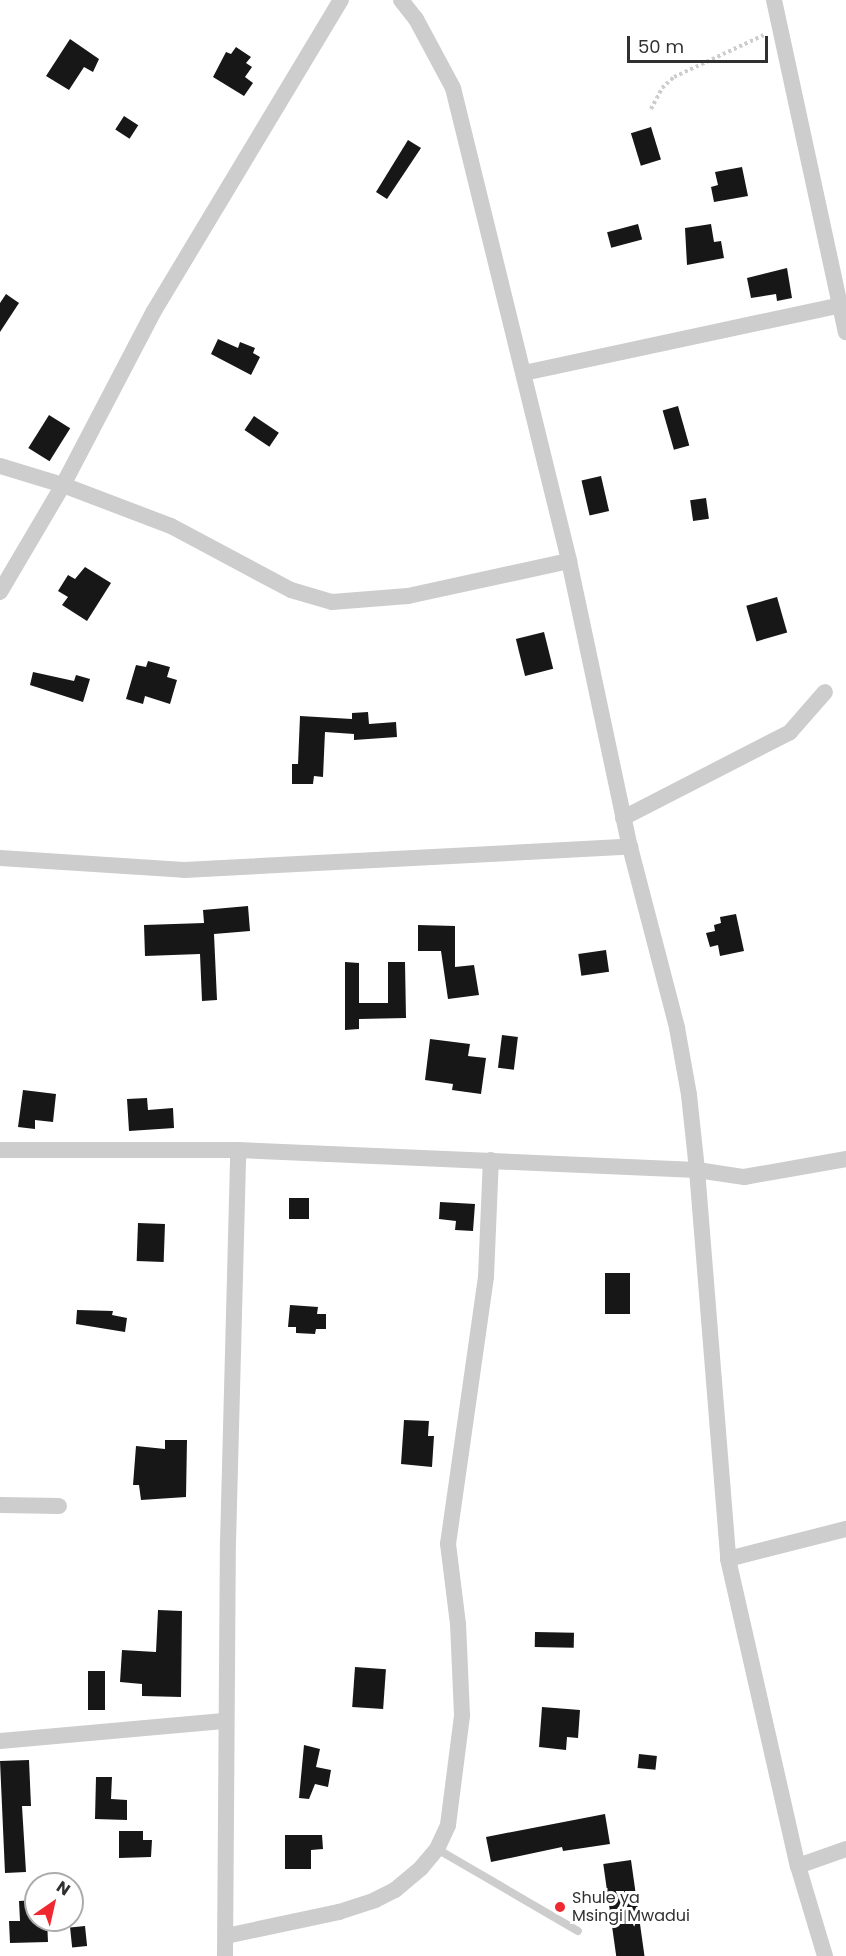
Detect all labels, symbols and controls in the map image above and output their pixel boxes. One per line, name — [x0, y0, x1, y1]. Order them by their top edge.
scale bar — [630, 24, 771, 62]
text: 50 m — [638, 34, 684, 59]
north arrow — [24, 1872, 84, 1932]
text: N — [52, 1875, 75, 1901]
place label: Shule ya Msingi Mwadui — [572, 1888, 690, 1926]
marker: Shule ya Msingi Mwadui — [553, 1900, 567, 1914]

